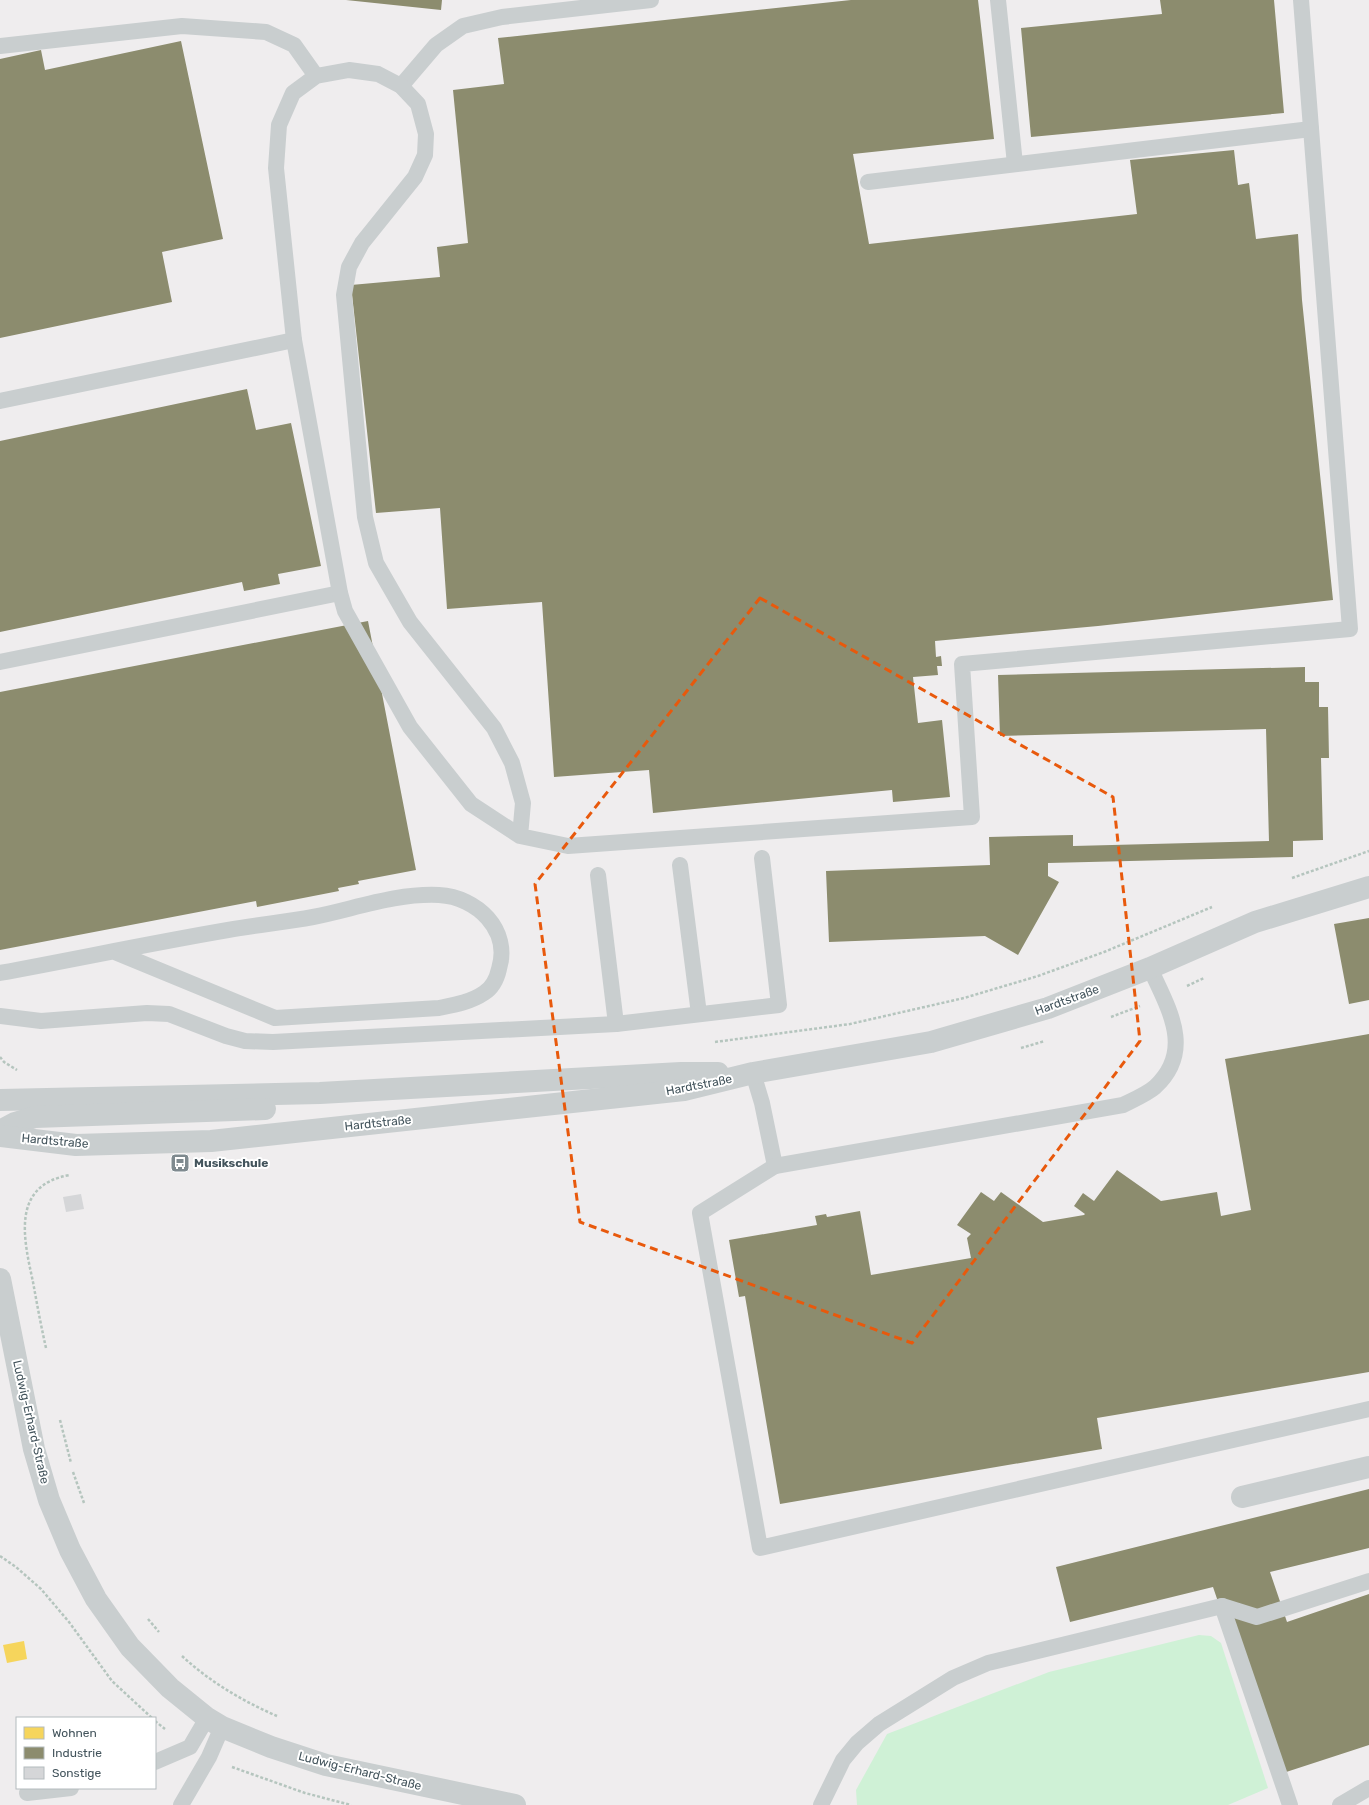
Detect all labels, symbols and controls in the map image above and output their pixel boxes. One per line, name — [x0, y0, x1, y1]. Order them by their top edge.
street label: Hardtstraße — [1033, 982, 1101, 1018]
street label: Hardtstraße — [665, 1072, 734, 1098]
street label: Hardtstraße — [344, 1113, 412, 1133]
street label: Hardtstraße — [21, 1131, 89, 1151]
bus stop icon: Musikschule — [169, 1152, 191, 1174]
place label: Musikschule — [194, 1156, 268, 1170]
street label: Ludwig-Erhard-Straße — [10, 1359, 52, 1485]
legend — [16, 1717, 156, 1789]
text: Wohnen — [52, 1726, 97, 1740]
text: Industrie — [52, 1746, 102, 1760]
street label: Ludwig-Erhard-Straße — [297, 1749, 423, 1793]
text: Sonstige — [52, 1766, 101, 1780]

